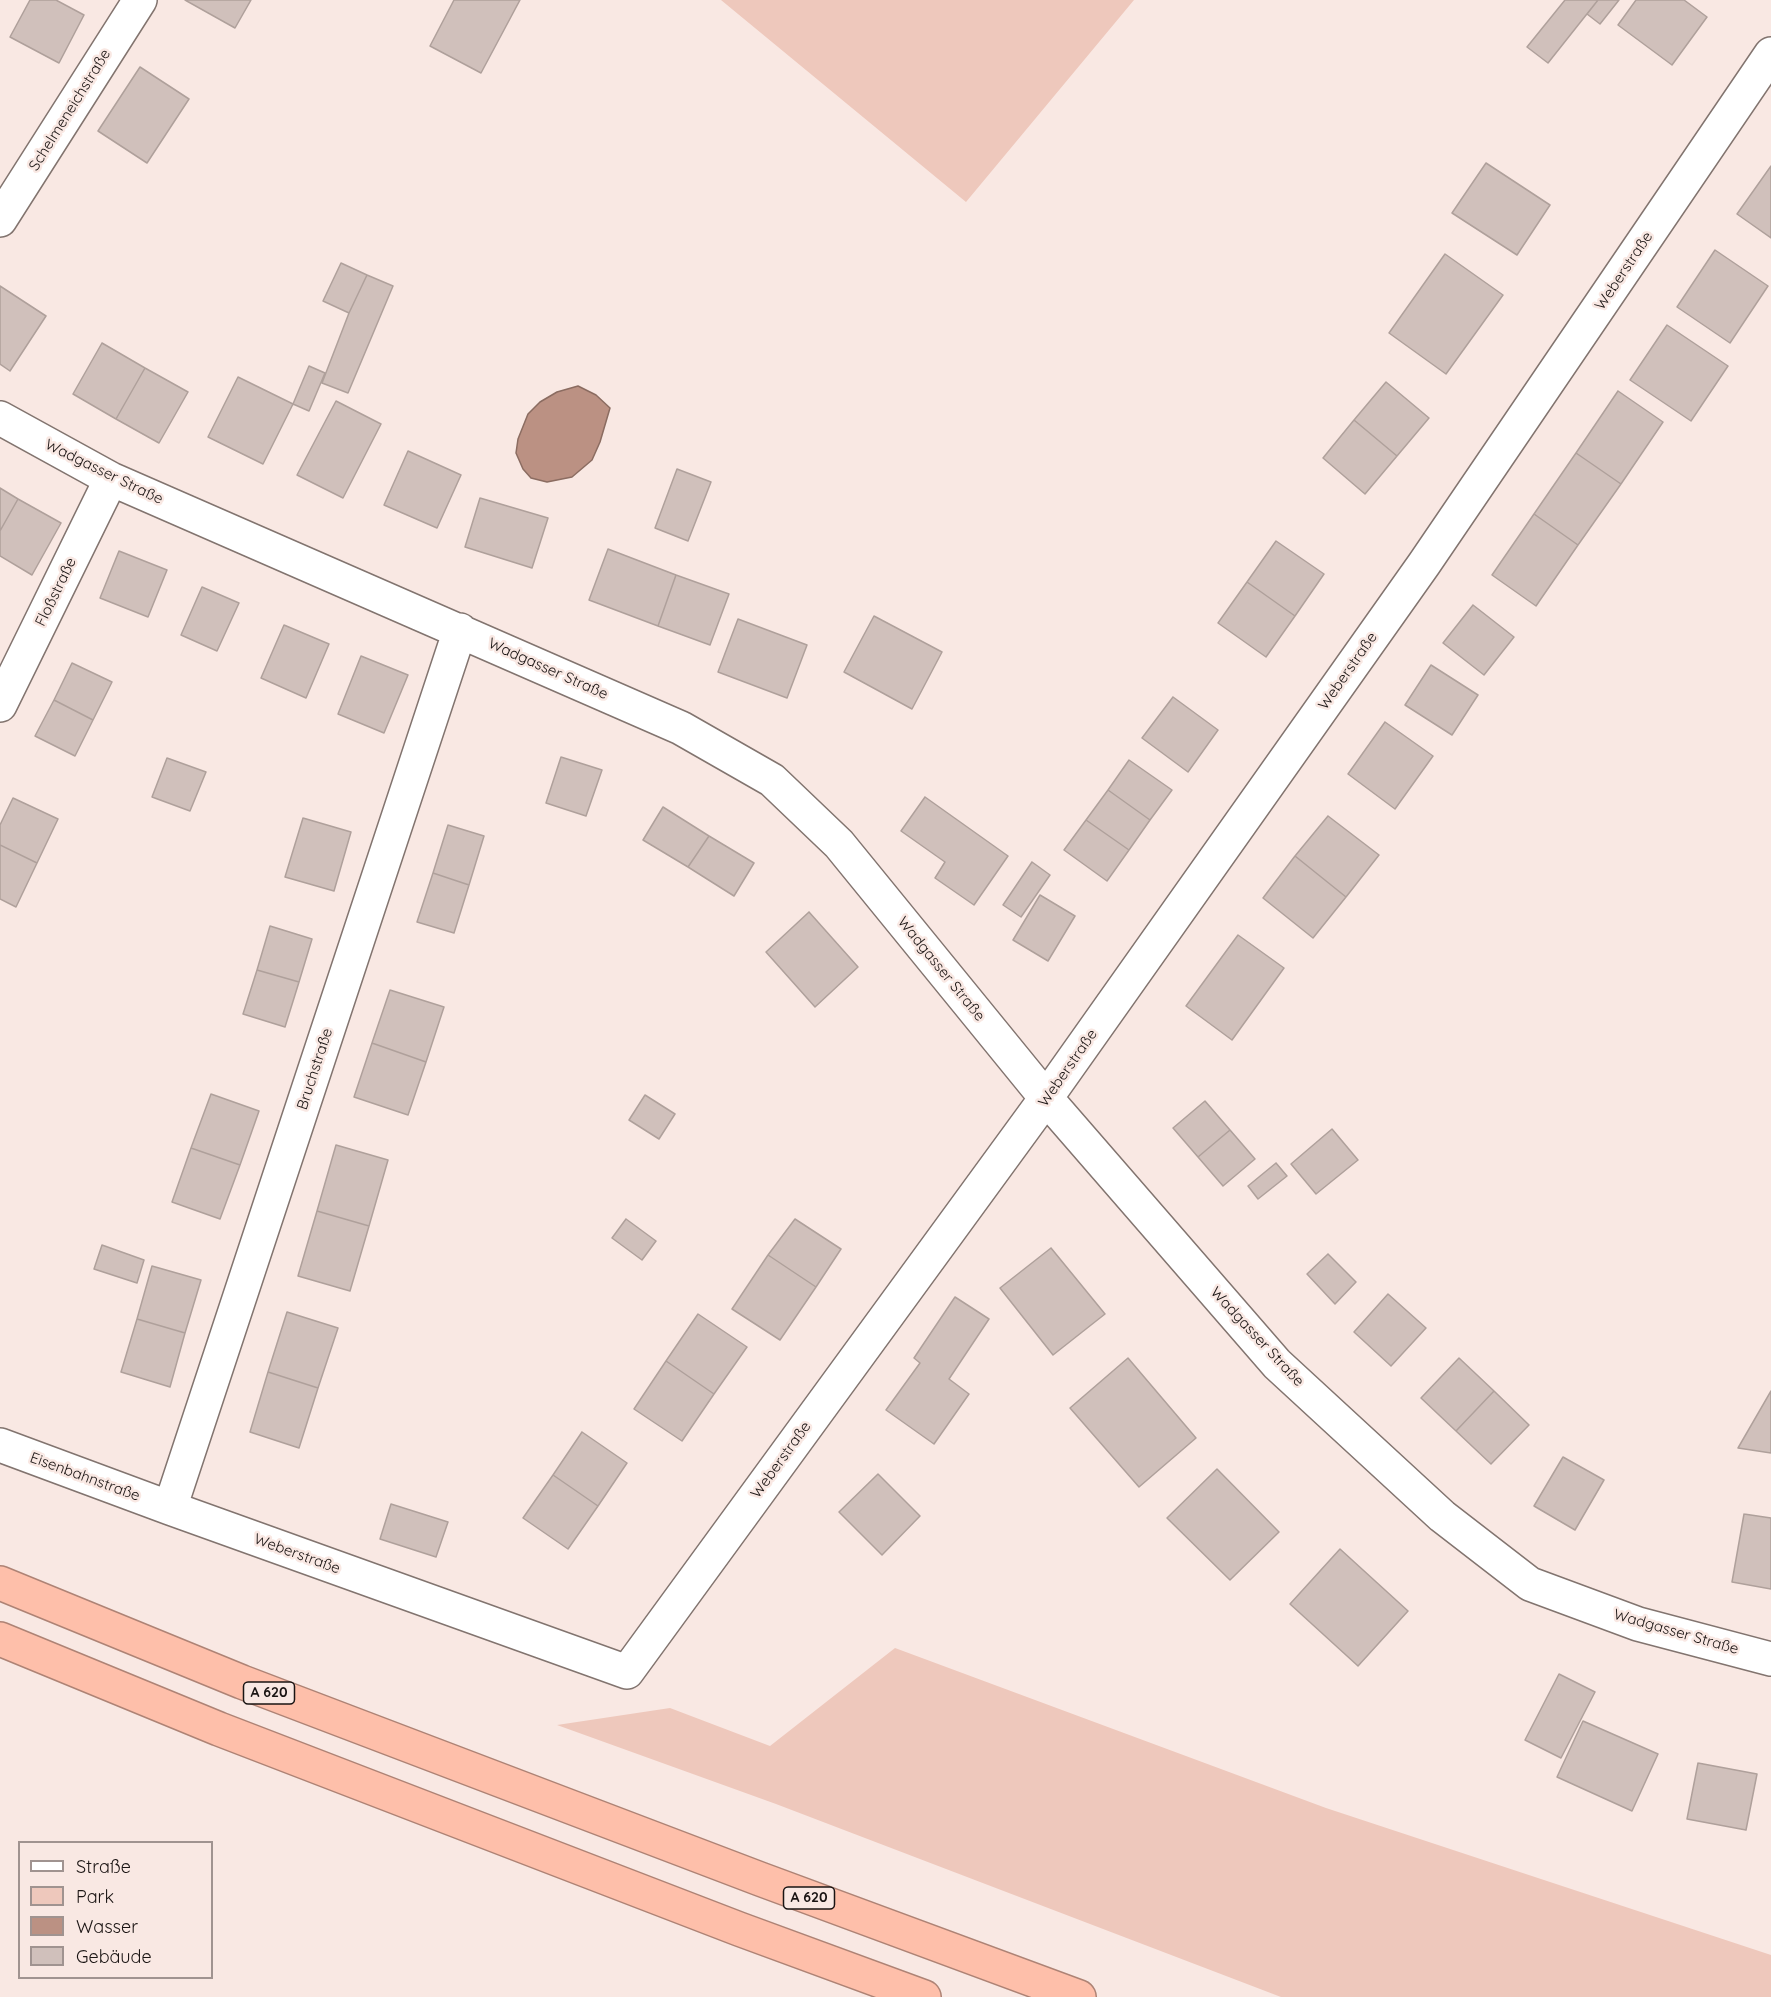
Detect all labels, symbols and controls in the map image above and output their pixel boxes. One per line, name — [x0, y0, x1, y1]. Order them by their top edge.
street label: Schelmeneichstraße — [25, 46, 115, 174]
street label: Weberstraße — [1591, 228, 1657, 314]
street label: Wadgasser Straße — [42, 436, 166, 508]
street label: Floßstraße — [32, 555, 80, 629]
street label: Weberstraße — [1315, 629, 1381, 713]
street label: Wadgasser Straße — [485, 635, 611, 703]
street label: Wadgasser Straße — [893, 913, 989, 1025]
street label: Bruchstraße — [293, 1026, 337, 1112]
street label: Weberstraße — [1035, 1026, 1101, 1110]
street label: Wadgasser Straße — [1206, 1284, 1308, 1390]
street label: Weberstraße — [747, 1418, 815, 1502]
street label: Eisenbahnstraße — [28, 1449, 142, 1505]
street label: Weberstraße — [251, 1530, 343, 1578]
street label: Wadgasser Straße — [1611, 1606, 1741, 1658]
road number: A 620 — [244, 1682, 294, 1704]
legend — [18, 1841, 213, 1979]
text: Straße — [76, 1855, 131, 1878]
text: Park — [76, 1885, 114, 1908]
road number: A 620 — [784, 1887, 834, 1909]
text: Wasser — [76, 1915, 138, 1938]
text: Gebäude — [76, 1945, 152, 1968]

